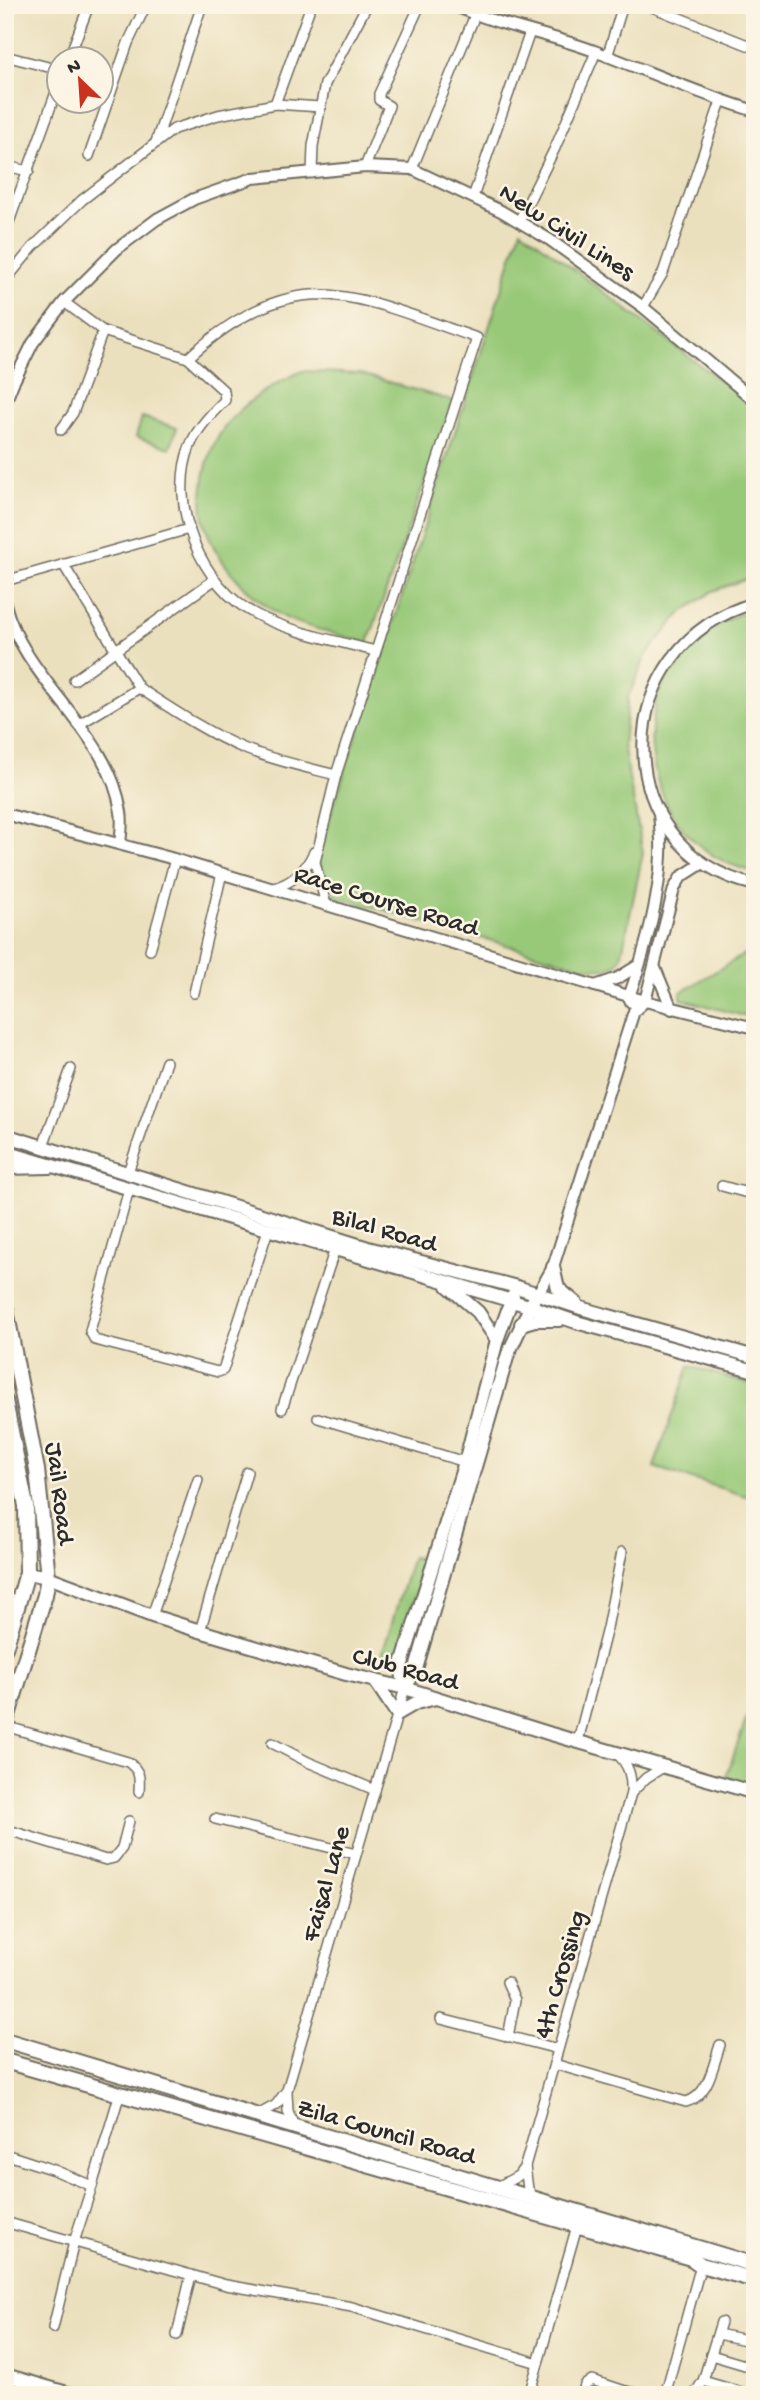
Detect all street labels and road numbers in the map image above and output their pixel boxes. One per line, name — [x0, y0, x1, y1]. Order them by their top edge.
street label: New Civil Lines — [492, 178, 641, 290]
street label: Race Course Road — [290, 860, 483, 947]
street label: Bilal Road — [327, 1202, 442, 1263]
street label: Jail Road — [36, 1441, 79, 1548]
street label: Club Road — [348, 1642, 463, 1701]
street label: Faisal Lane — [297, 1822, 360, 1947]
street label: 4th Crossing — [529, 1908, 595, 2043]
street label: Zila Council Road — [293, 2094, 480, 2175]

